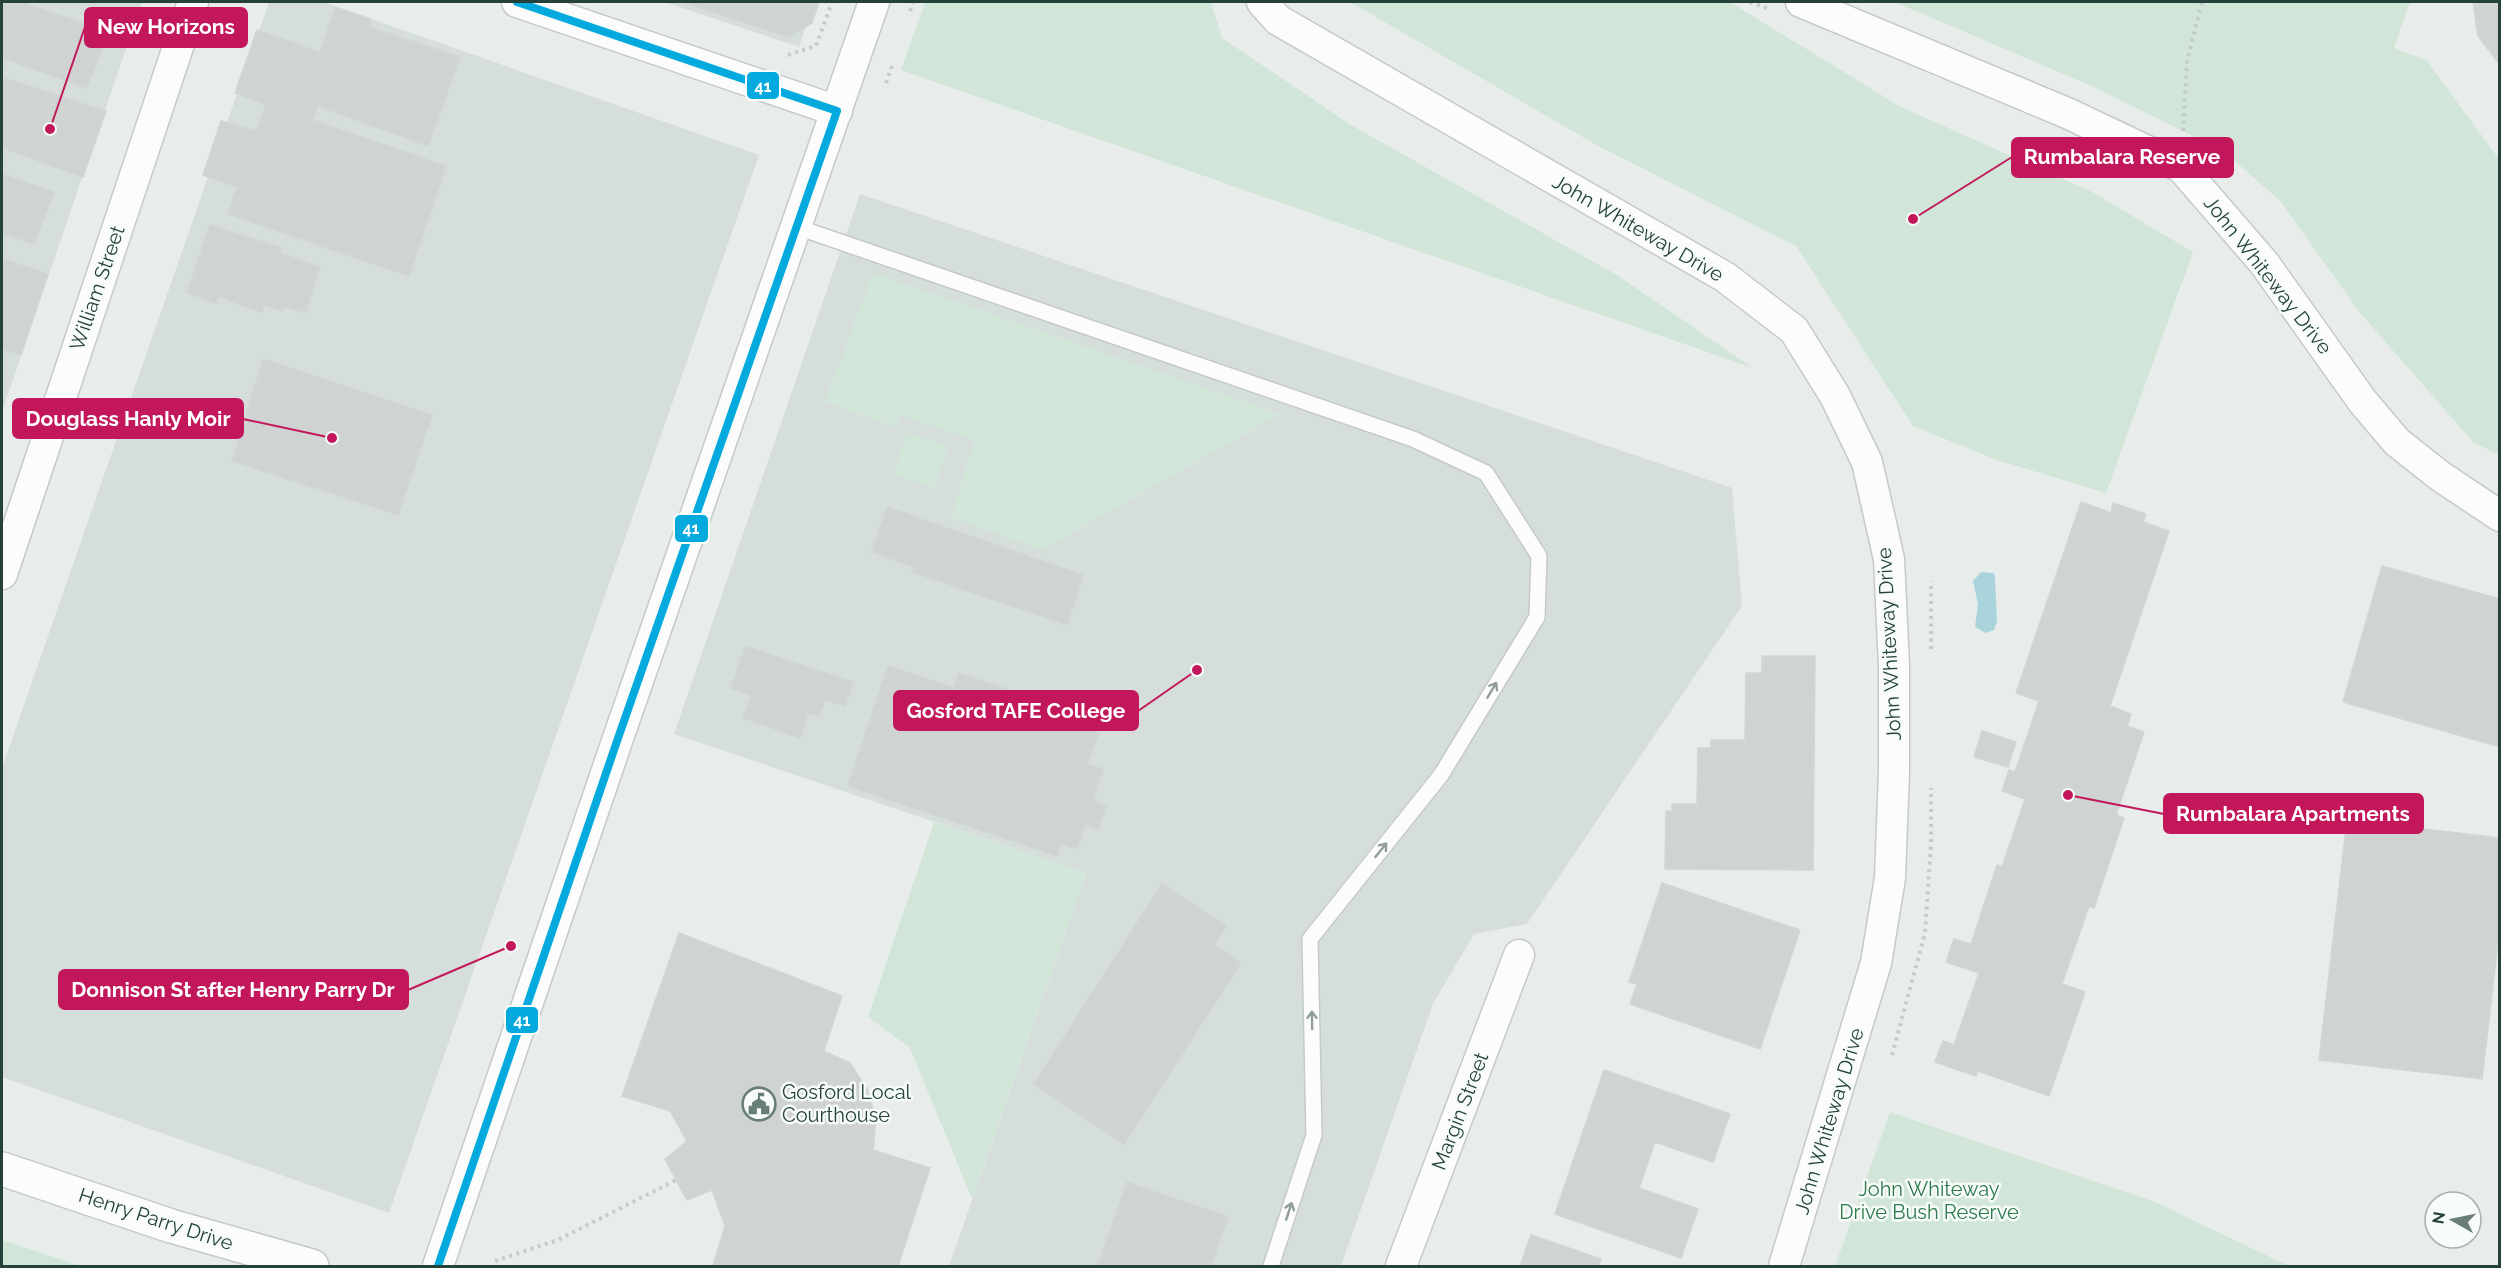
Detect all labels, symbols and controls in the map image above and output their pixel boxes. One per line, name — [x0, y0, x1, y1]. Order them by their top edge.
callout: New Horizons — [85, 8, 247, 47]
text: New Horizons — [97, 14, 235, 39]
line badge: 41 — [746, 71, 780, 100]
text: 41 — [754, 77, 772, 96]
callout: Rumbalara Reserve — [2012, 138, 2233, 177]
text: Rumbalara Reserve — [2024, 144, 2221, 169]
street label: John Whiteway Drive — [1548, 169, 1728, 287]
street label: John Whiteway Drive — [2199, 191, 2337, 359]
street label: William Street — [64, 222, 130, 354]
callout: Douglass Hanly Moir — [13, 399, 243, 438]
text: Douglass Hanly Moir — [25, 406, 231, 431]
line badge: 41 — [674, 514, 709, 543]
text: 41 — [682, 519, 700, 538]
street label: John Whiteway Drive — [1872, 546, 1906, 741]
one-way arrow — [1487, 682, 1499, 699]
callout: Gosford TAFE College — [894, 691, 1138, 730]
text: Gosford TAFE College — [907, 698, 1126, 723]
callout: Rumbalara Apartments — [2164, 794, 2423, 833]
text: Rumbalara Apartments — [2176, 801, 2410, 826]
one-way arrow — [1375, 842, 1388, 858]
callout: Donnison St after Henry Parry Dr — [59, 970, 408, 1009]
text: Donnison St after Henry Parry Dr — [71, 977, 395, 1002]
line badge: 41 — [505, 1006, 539, 1034]
one-way arrow — [1306, 1010, 1317, 1030]
text: 41 — [513, 1011, 531, 1030]
street label: John Whiteway Drive — [1789, 1025, 1869, 1217]
street label: Margin Street — [1427, 1049, 1494, 1173]
place label: Gosford Local Courthouse — [782, 1080, 912, 1127]
public building icon: Gosford Local Courthouse — [741, 1086, 777, 1122]
park label: John Whiteway Drive Bush Reserve — [1839, 1177, 2019, 1224]
street label: Henry Parry Drive — [76, 1183, 236, 1255]
north arrow — [2423, 1190, 2483, 1250]
one-way arrow — [1285, 1202, 1296, 1221]
text: N — [2428, 1210, 2449, 1225]

